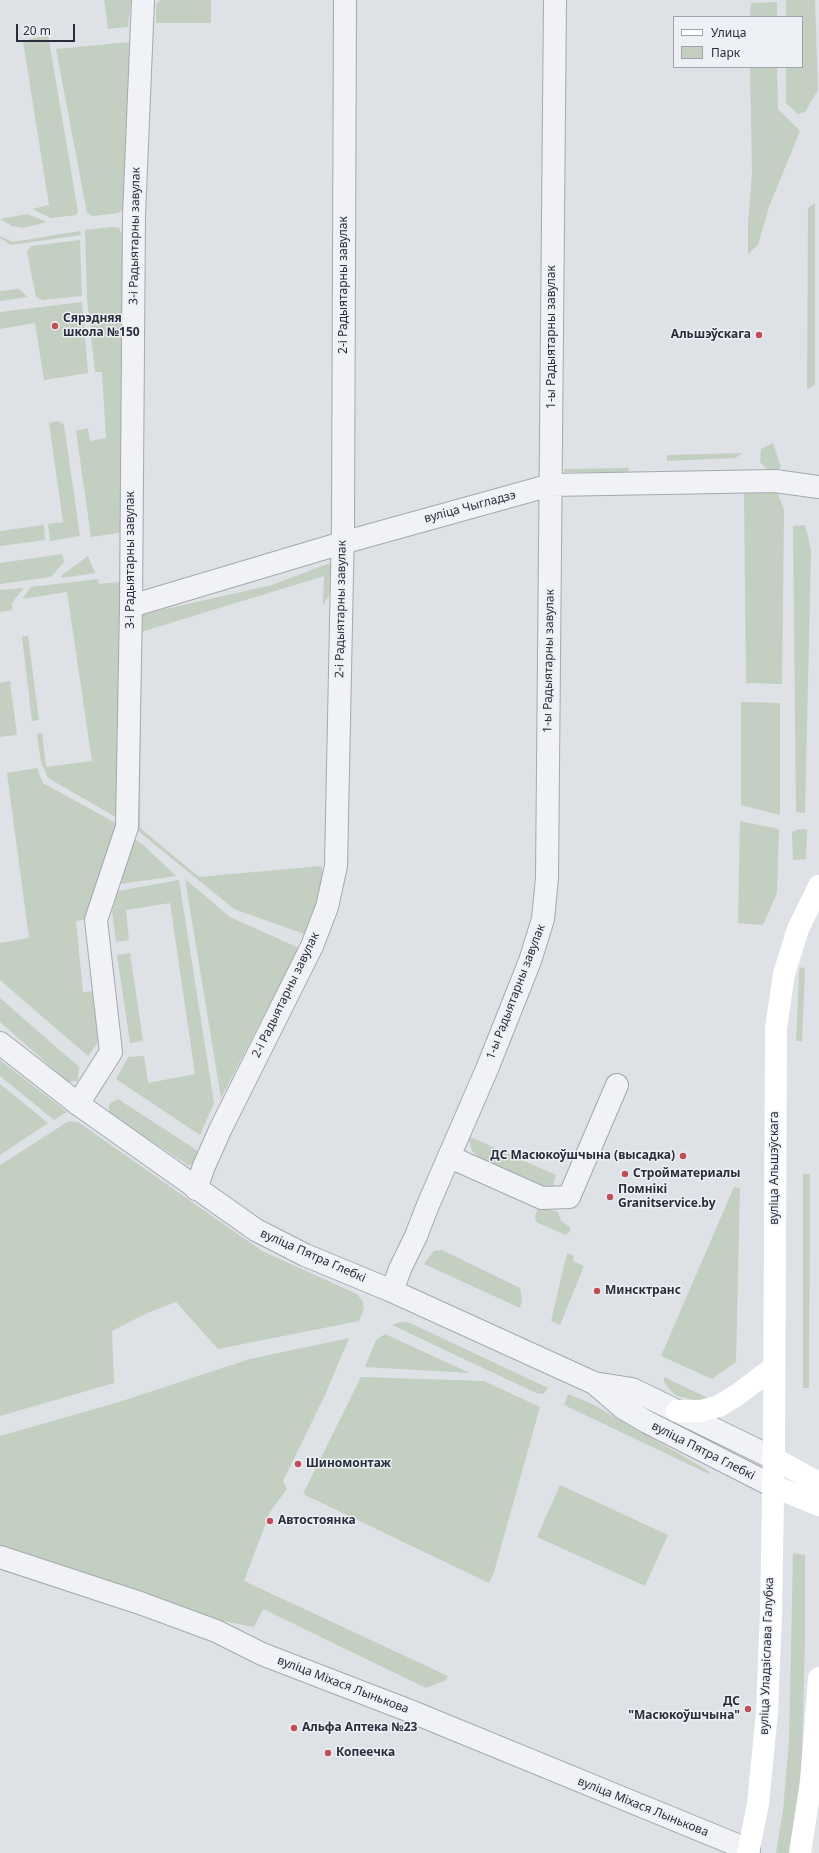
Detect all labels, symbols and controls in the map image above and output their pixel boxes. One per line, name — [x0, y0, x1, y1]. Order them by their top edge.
scale bar — [18, 16, 77, 42]
legend — [673, 16, 803, 68]
text: 20 m — [23, 22, 51, 39]
text: Улица — [711, 24, 746, 41]
text: Парк — [711, 44, 740, 61]
street label: 3-і Радыятарны завулак — [127, 167, 143, 305]
street label: 2-і Радыятарны завулак — [337, 216, 351, 354]
street label: 1-ы Радыятарны завулак — [545, 265, 559, 409]
place label: Сярэдняя школа №150 — [63, 312, 140, 340]
marker: Сярэдняя школа №150 — [50, 321, 60, 331]
place label: Альшэўскага — [671, 328, 751, 342]
marker: Альшэўскага — [754, 330, 764, 340]
street label: вуліца Чыгладзэ — [423, 488, 517, 526]
street label: 3-і Радыятарны завулак — [124, 491, 138, 629]
street label: 2-і Радыятарны завулак — [333, 540, 349, 678]
street label: 1-ы Радыятарны завулак — [541, 589, 557, 733]
street label: 1-ы Радыятарны завулак — [484, 922, 548, 1062]
street label: 2-і Радыятарны завулак — [249, 930, 323, 1060]
street label: вуліца Альшэўскага — [768, 1111, 782, 1225]
place label: ДС Масюкоўшчына (высадка) — [490, 1149, 675, 1163]
marker: ДС Масюкоўшчына (высадка) — [678, 1151, 688, 1161]
place label: Стройматериалы — [633, 1167, 741, 1181]
marker: Стройматериалы — [620, 1169, 630, 1179]
place label: Помнікі Granitservice.by — [618, 1183, 716, 1211]
marker: Помнікі Granitservice.by — [605, 1192, 615, 1202]
street label: вуліца Пятра Глебкі — [258, 1226, 368, 1286]
place label: Минсктранс — [605, 1284, 681, 1298]
marker: Минсктранс — [592, 1286, 602, 1296]
street label: вуліца Пятра Глебкі — [649, 1419, 757, 1483]
place label: Шиномонтаж — [306, 1457, 391, 1471]
marker: Шиномонтаж — [293, 1459, 303, 1469]
place label: Автостоянка — [278, 1514, 356, 1528]
marker: Автостоянка — [265, 1516, 275, 1526]
street label: вуліца Уладзіслава Галубка — [757, 1577, 777, 1735]
street label: вуліца Міхася Лынькова — [275, 1653, 411, 1717]
place label: ДС "Масюкоўшчына" — [628, 1695, 740, 1723]
marker: ДС "Масюкоўшчына" — [743, 1704, 753, 1714]
place label: Альфа Аптека №23 — [302, 1721, 417, 1735]
marker: Альфа Аптека №23 — [289, 1723, 299, 1733]
place label: Копеечка — [336, 1746, 395, 1760]
marker: Копеечка — [323, 1748, 333, 1758]
street label: вуліца Міхася Лынькова — [575, 1774, 711, 1840]

